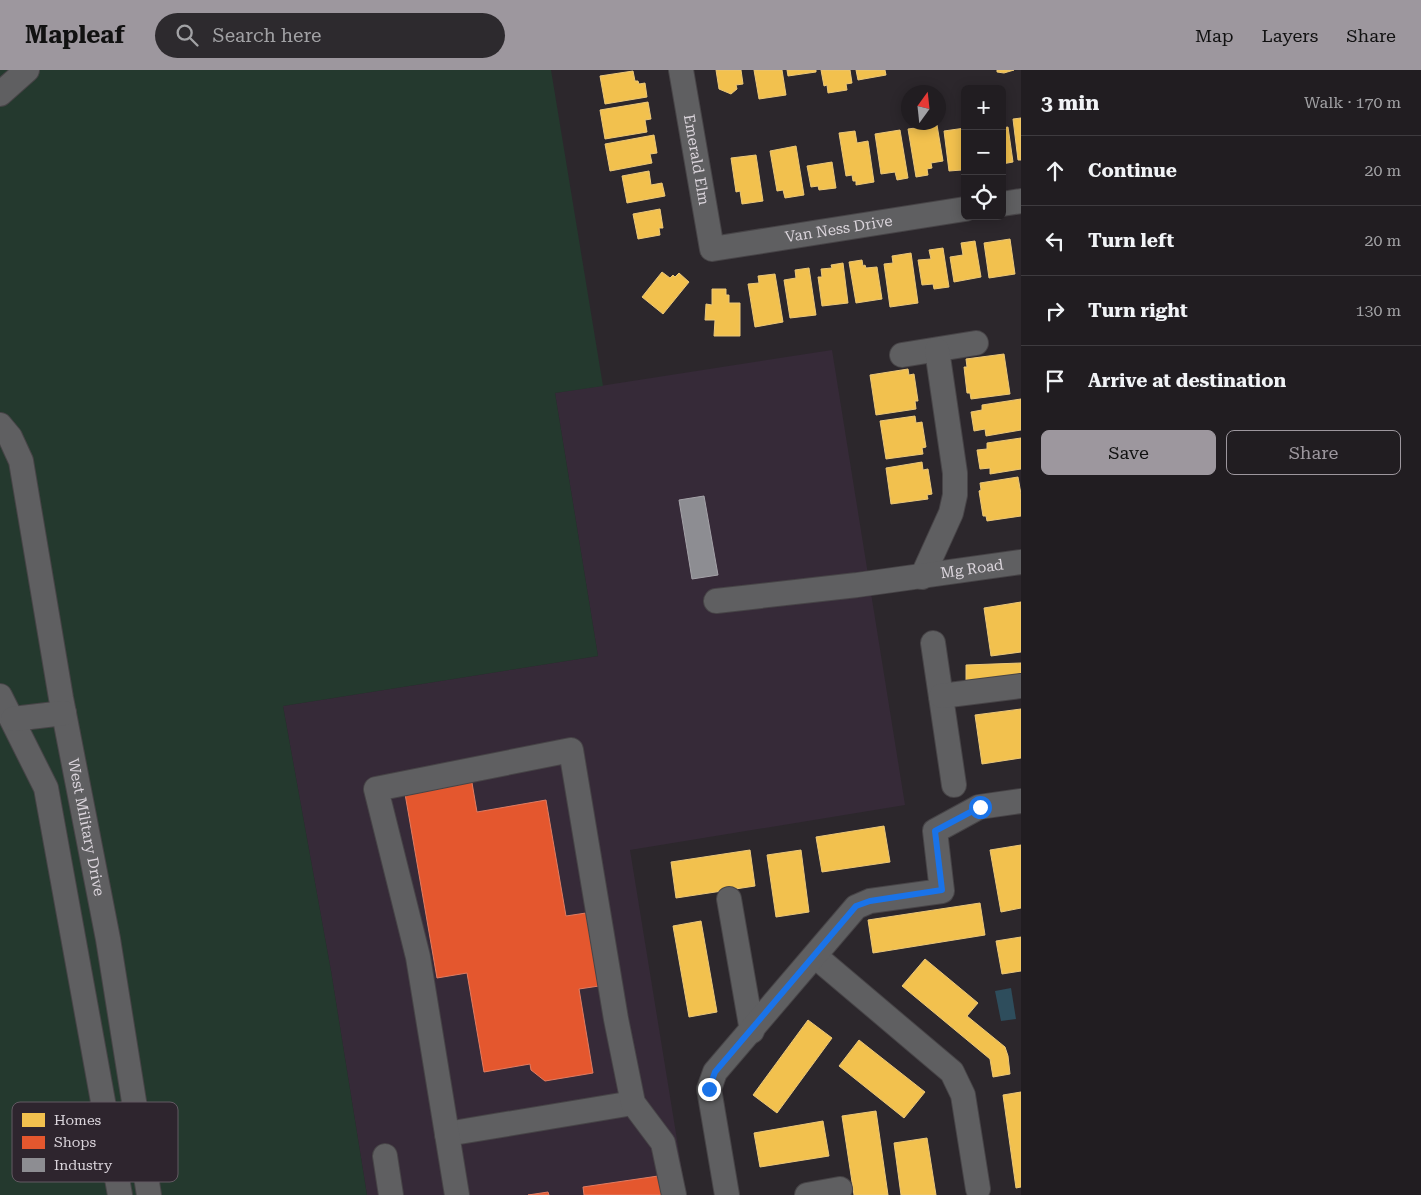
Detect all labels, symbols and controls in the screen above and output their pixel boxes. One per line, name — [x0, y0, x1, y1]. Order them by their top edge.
search box — [155, 13, 505, 58]
text: Mapleaf — [25, 21, 125, 49]
icon: search — [173, 21, 201, 49]
text: Search here — [213, 24, 321, 47]
text: Map — [1195, 25, 1234, 46]
text: Layers — [1262, 25, 1318, 46]
text: Share — [1346, 25, 1396, 46]
north arrow — [901, 85, 946, 130]
map controls — [961, 85, 1006, 220]
button: + — [961, 85, 1006, 130]
text: 3 min — [1041, 91, 1099, 115]
text: Walk · 170 m — [1304, 93, 1401, 112]
street label: Emerald Elm — [680, 113, 713, 207]
button: − — [961, 130, 1006, 175]
icon: ahead — [1041, 157, 1069, 185]
text: Continue — [1088, 159, 1177, 182]
text: 20 m — [1364, 161, 1401, 180]
button: locate — [961, 175, 1006, 220]
street label: Van Ness Drive — [784, 212, 894, 246]
icon: left — [1041, 227, 1069, 255]
text: Turn left — [1088, 229, 1174, 252]
text: 20 m — [1364, 231, 1401, 250]
icon: right — [1041, 297, 1069, 325]
text: Turn right — [1088, 299, 1188, 322]
text: 130 m — [1355, 301, 1401, 320]
icon: arrive — [1041, 367, 1069, 395]
text: Arrive at destination — [1088, 369, 1286, 392]
button: Save — [1041, 430, 1216, 475]
button: Share — [1226, 430, 1401, 475]
street label: Mg Road — [939, 556, 1005, 582]
street label: West Military Drive — [64, 757, 108, 898]
route start — [969, 796, 992, 819]
route end — [698, 1078, 721, 1101]
legend — [12, 1102, 178, 1182]
text: Homes — [54, 1112, 102, 1128]
text: Shops — [54, 1134, 97, 1150]
text: Industry — [54, 1157, 113, 1173]

